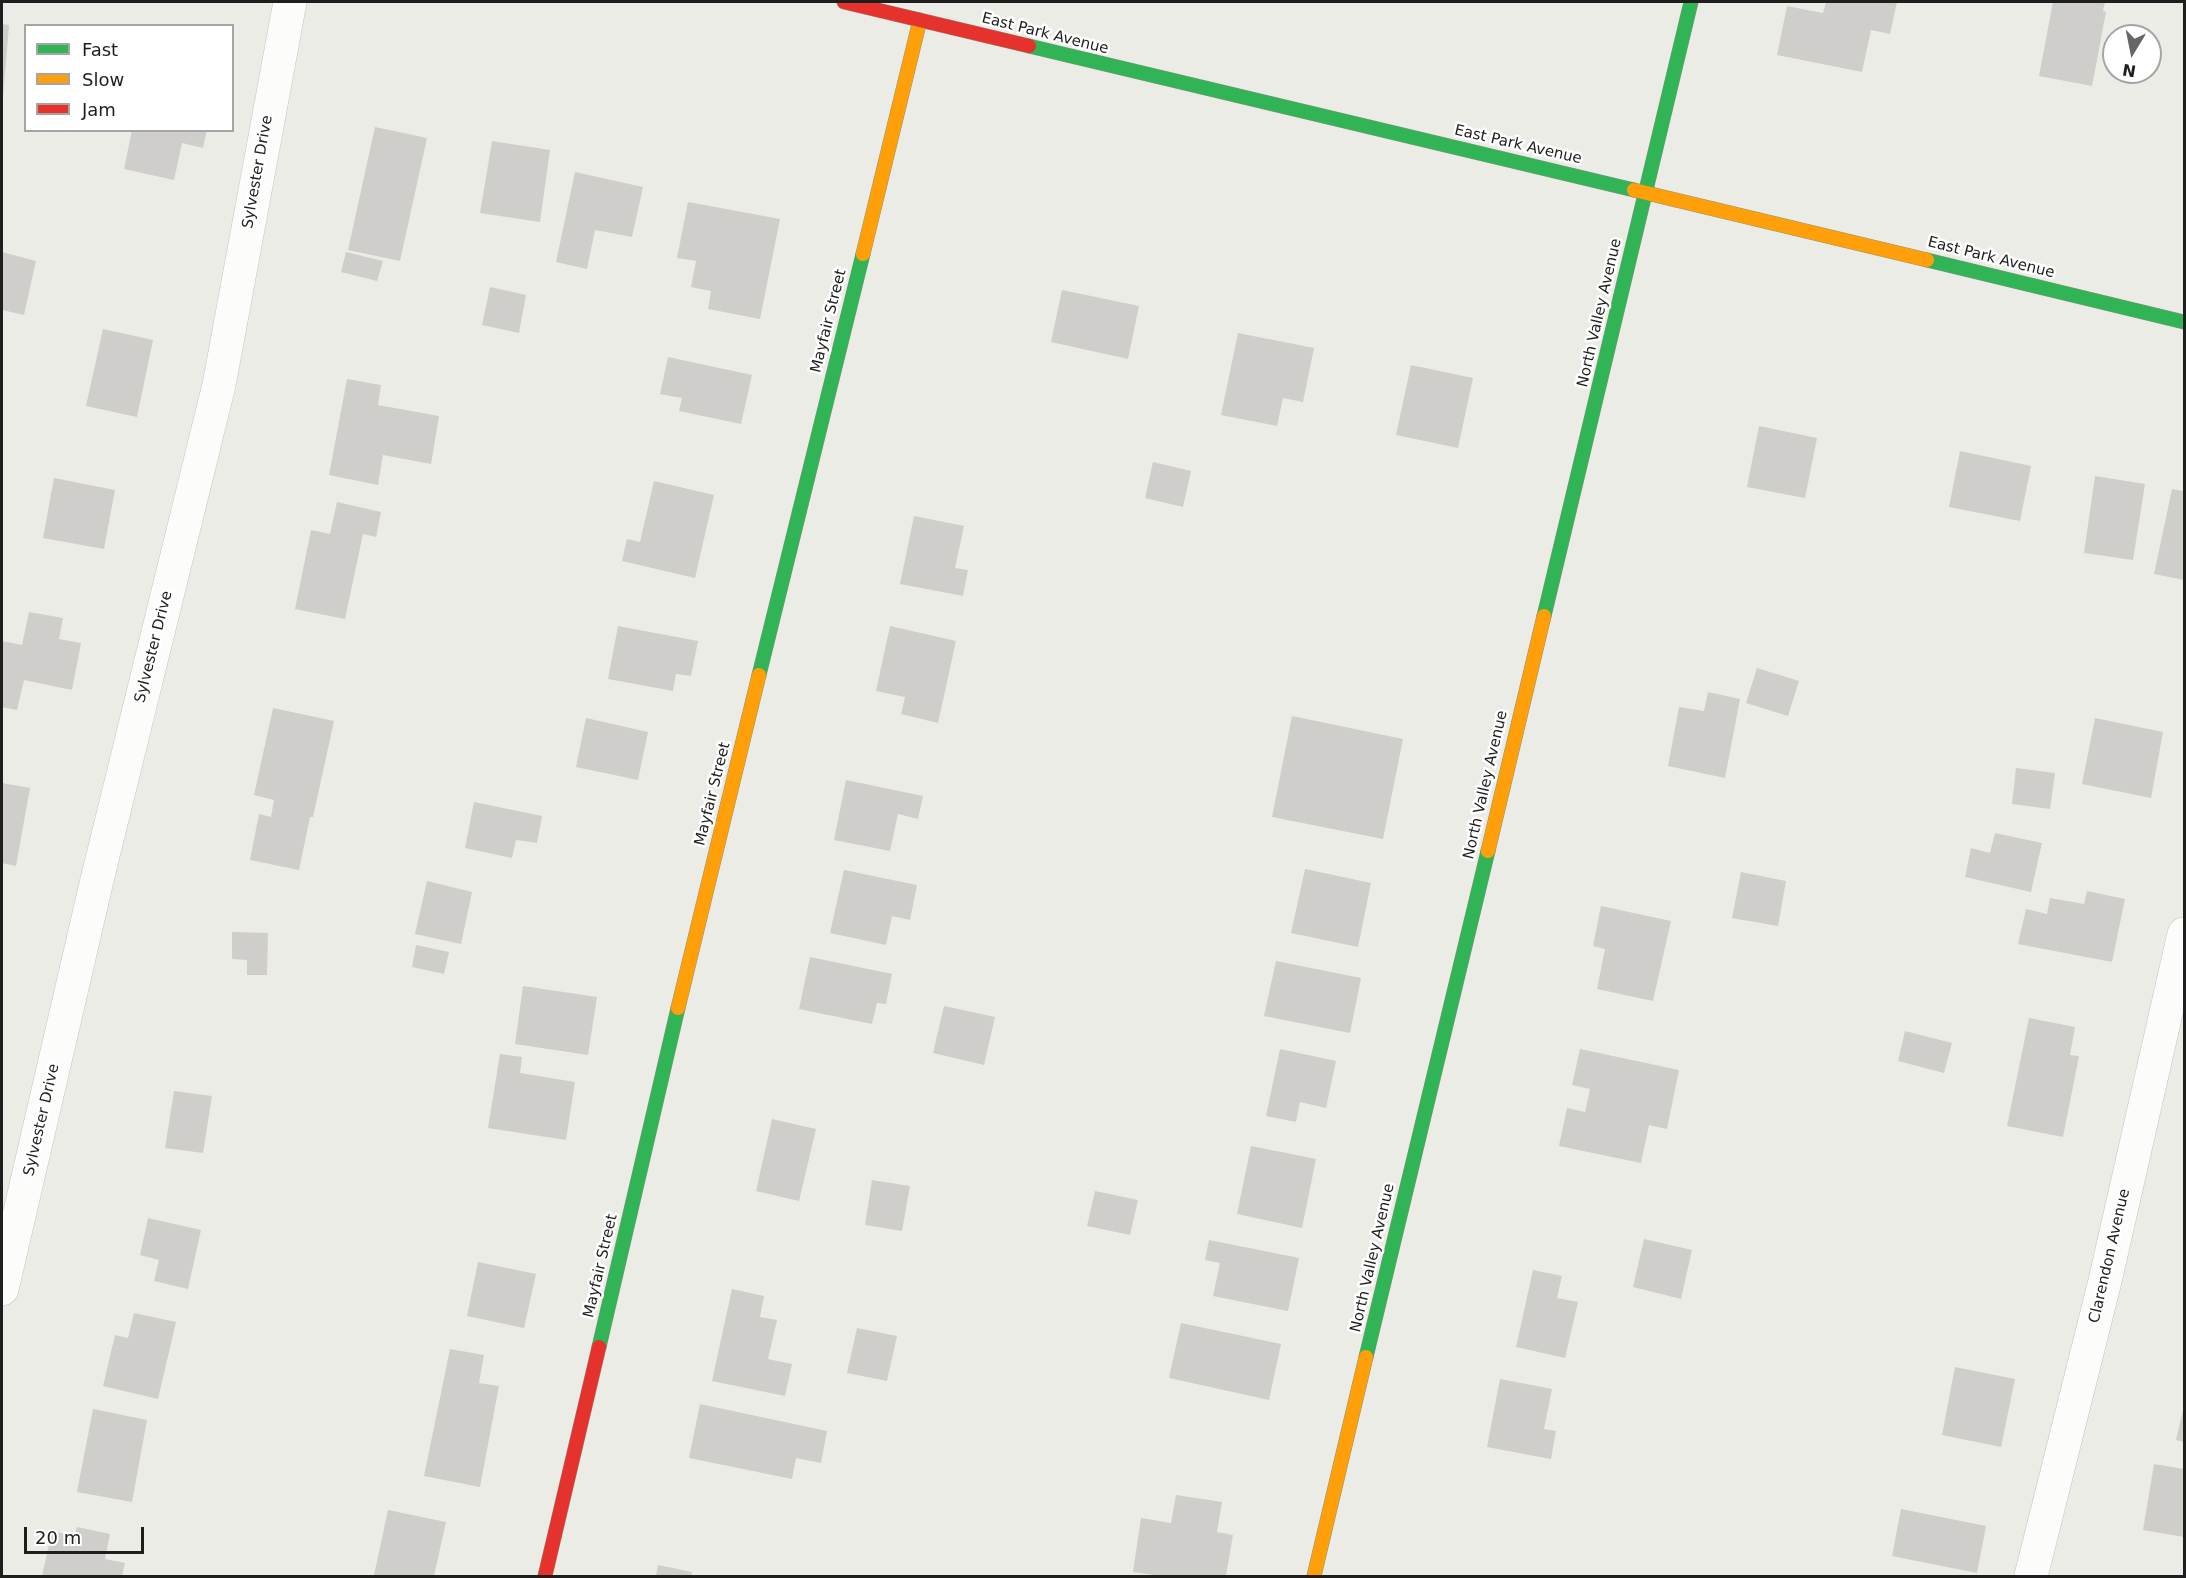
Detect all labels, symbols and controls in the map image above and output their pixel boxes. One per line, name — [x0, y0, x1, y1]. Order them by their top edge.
street label: East Park Avenue — [980, 10, 1110, 58]
legend — [24, 24, 234, 132]
north arrow — [2102, 24, 2162, 84]
text: Fast — [82, 39, 118, 60]
text: N — [2121, 60, 2137, 81]
text: Slow — [82, 69, 124, 90]
text: Jam — [82, 99, 116, 120]
street label: Sylvester Drive — [239, 114, 277, 230]
street label: East Park Avenue — [1453, 122, 1583, 168]
street label: East Park Avenue — [1926, 234, 2056, 282]
street label: North Valley Avenue — [1574, 237, 1626, 389]
street label: Mayfair Street — [807, 267, 851, 375]
street label: Sylvester Drive — [131, 589, 177, 705]
street label: North Valley Avenue — [1460, 709, 1512, 861]
street label: Mayfair Street — [691, 740, 735, 848]
street label: Sylvester Drive — [20, 1062, 64, 1178]
street label: North Valley Avenue — [1347, 1182, 1399, 1334]
street label: Clarendon Avenue — [2086, 1187, 2134, 1325]
street label: Mayfair Street — [580, 1212, 622, 1320]
scale bar — [27, 1515, 147, 1553]
text: 20 m — [35, 1527, 81, 1548]

